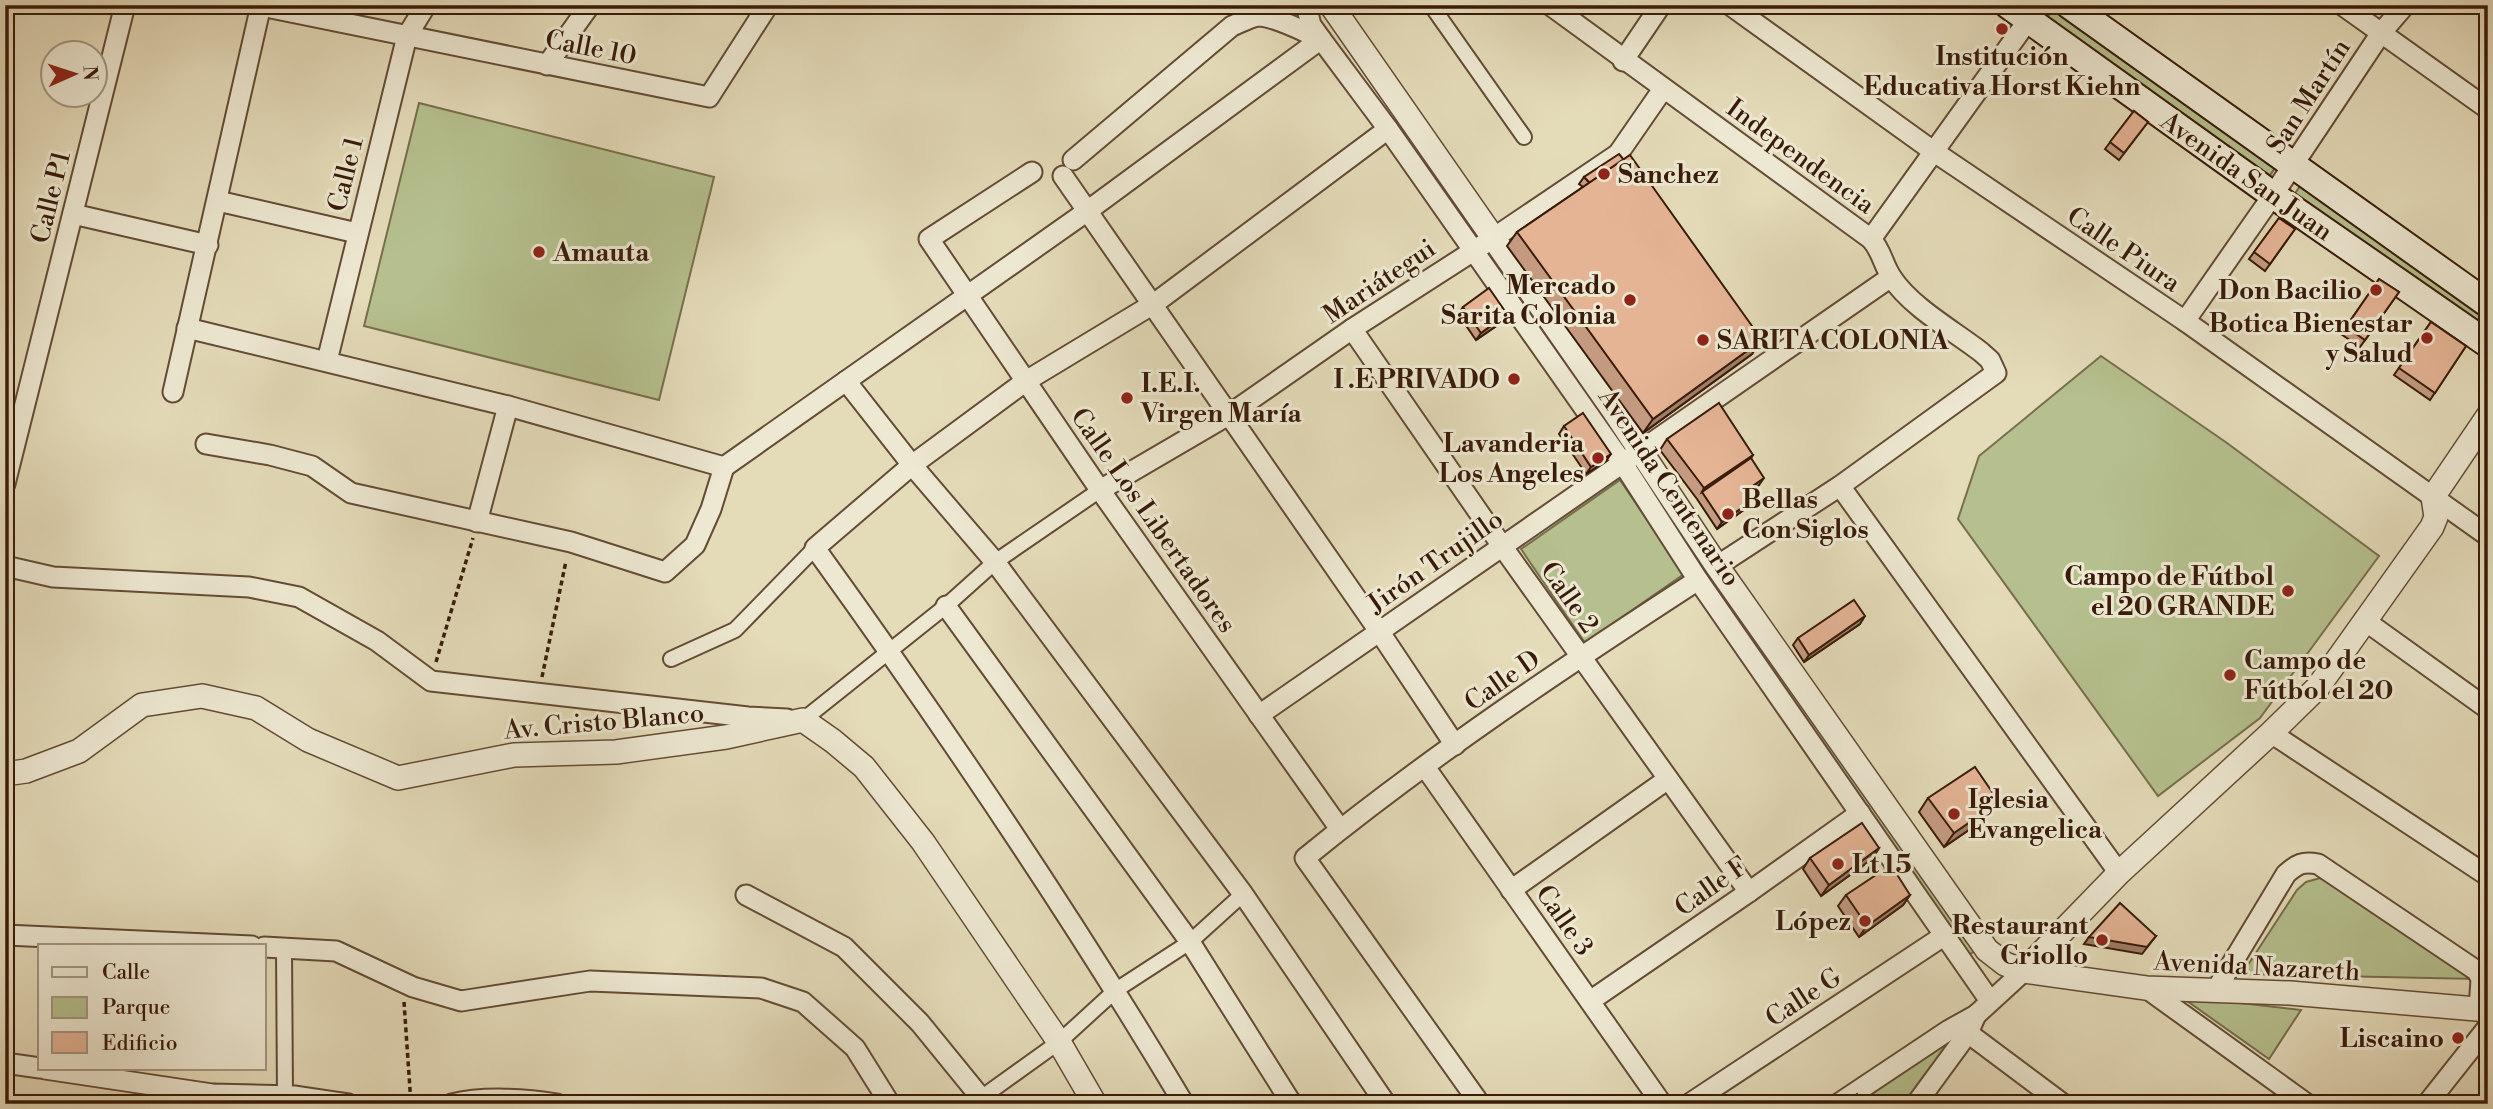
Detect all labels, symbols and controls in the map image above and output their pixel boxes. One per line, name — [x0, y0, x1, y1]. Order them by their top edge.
marker: Institución Educativa Horst Kiehn — [1994, 21, 2010, 37]
street label: Calle 10 — [542, 23, 639, 73]
street label: San Martín — [2260, 33, 2358, 160]
north arrow — [38, 38, 108, 108]
place label: Institución Educativa Horst Kiehn — [1864, 41, 2140, 103]
text: N — [78, 65, 102, 81]
street label: Independencia — [1720, 92, 1881, 222]
street label: Avenida San Juan — [2153, 105, 2339, 248]
street label: Calle 1 — [321, 133, 371, 215]
street label: Calle P1 — [24, 148, 78, 247]
place label: Sanchez — [1618, 159, 1719, 191]
marker: Sanchez — [1596, 166, 1612, 182]
street label: Calle Piura — [2060, 200, 2187, 300]
street label: Mariátegui — [1317, 233, 1442, 331]
place label: Amauta — [552, 237, 650, 269]
marker: Amauta — [531, 244, 547, 260]
place label: Mercado Sarita Colonia — [1441, 270, 1617, 332]
place label: Don Bacilio — [2218, 275, 2362, 307]
marker: Don Bacilio — [2368, 282, 2384, 298]
marker: Mercado Sarita Colonia — [1622, 292, 1638, 308]
place label: Botica Bienestar y Salud — [2209, 308, 2413, 370]
place label: SARITA COLONIA — [1717, 325, 1949, 357]
marker: Botica Bienestar y Salud — [2419, 330, 2435, 346]
marker: SARITA COLONIA — [1695, 332, 1711, 348]
place label: I .E PRIVADO — [1334, 364, 1500, 396]
place label: I.E.I. Virgen María — [1140, 368, 1302, 430]
marker: I .E PRIVADO — [1506, 371, 1522, 387]
street label: Avenida Centenario — [1591, 382, 1747, 593]
marker: I.E.I. Virgen María — [1119, 390, 1135, 406]
street label: Calle Los Libertadores — [1064, 402, 1243, 639]
place label: Lavanderia Los Angeles — [1439, 428, 1585, 490]
marker: Lavanderia Los Angeles — [1590, 450, 1606, 466]
place label: Bellas Con Siglos — [1742, 484, 1869, 546]
street label: Jirón Trujillo — [1361, 503, 1509, 621]
marker: Bellas Con Siglos — [1720, 506, 1736, 522]
street label: Calle 2 — [1533, 556, 1605, 639]
place label: Campo de Fútbol el 20 GRANDE — [2064, 561, 2274, 623]
marker: Campo de Fútbol el 20 GRANDE — [2280, 583, 2296, 599]
street label: Calle D — [1459, 643, 1547, 718]
place label: Campo de Fútbol el 20 — [2244, 645, 2393, 707]
marker: Campo de Fútbol el 20 — [2222, 667, 2238, 683]
street label: Av. Cristo Blanco — [502, 697, 706, 747]
place label: Iglesia Evangelica — [1968, 784, 2103, 846]
marker: Iglesia Evangelica — [1946, 806, 1962, 822]
place label: Lt 15 — [1852, 849, 1912, 881]
street label: Calle F — [1669, 850, 1754, 923]
marker: Lt 15 — [1830, 856, 1846, 872]
street label: Calle 3 — [1528, 879, 1600, 962]
place label: López — [1775, 906, 1851, 938]
place label: Restaurant Criollo — [1952, 910, 2089, 972]
marker: López — [1857, 913, 1873, 929]
marker: Restaurant Criollo — [2094, 932, 2110, 948]
legend — [38, 944, 266, 1070]
street label: Avenida Nazareth — [2152, 946, 2361, 988]
text: Calle — [102, 960, 150, 986]
street label: Calle G — [1760, 962, 1848, 1034]
text: Parque — [102, 995, 170, 1021]
place label: Liscaino — [2340, 1023, 2444, 1055]
marker: Liscaino — [2450, 1030, 2466, 1046]
text: Edificio — [102, 1031, 178, 1057]

